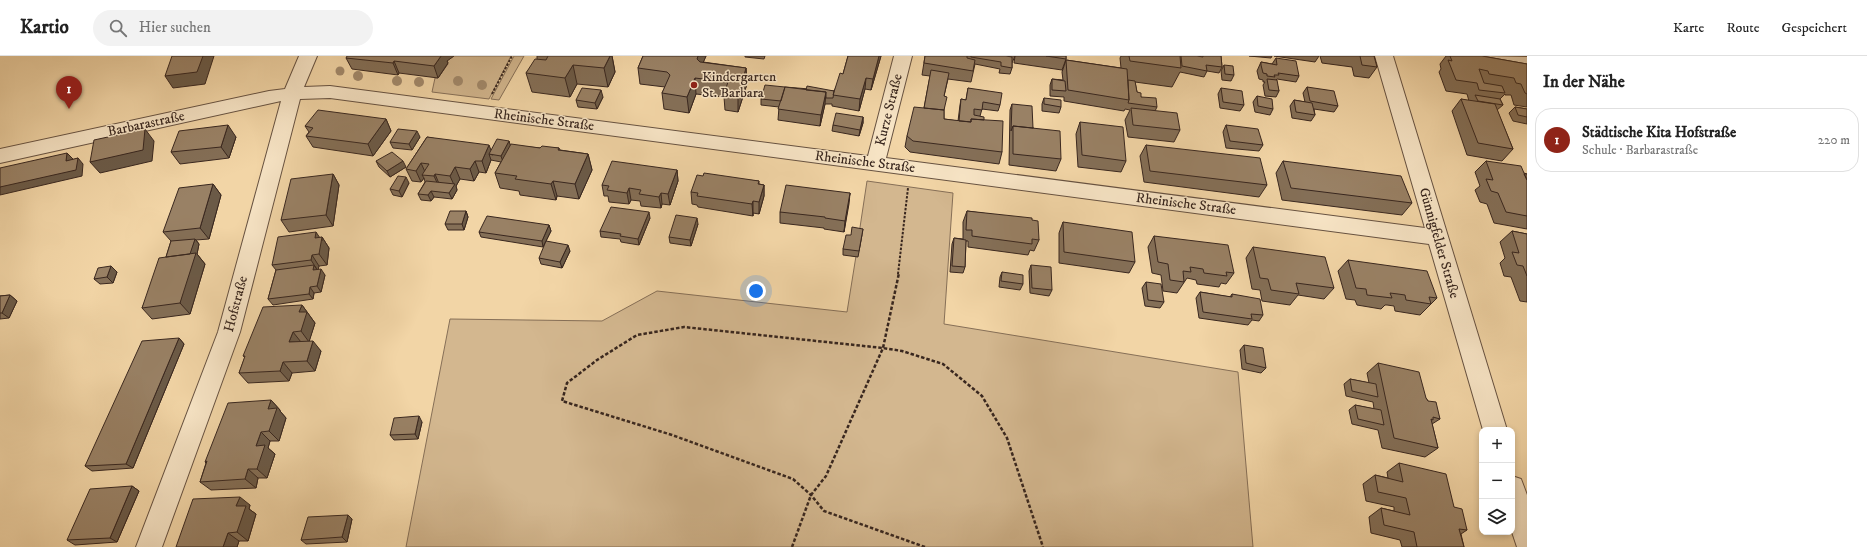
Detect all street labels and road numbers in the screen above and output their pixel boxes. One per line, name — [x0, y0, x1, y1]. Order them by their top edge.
street label: Kurze Straße — [871, 72, 907, 148]
street label: Rheinische Straße — [493, 105, 595, 135]
street label: Barbarastraße — [106, 107, 186, 141]
street label: Rheinische Straße — [814, 147, 916, 177]
street label: Günnigfelder Straße — [1415, 186, 1463, 301]
street label: Rheinische Straße — [1135, 189, 1237, 219]
street label: Hofstraße — [220, 274, 252, 334]

